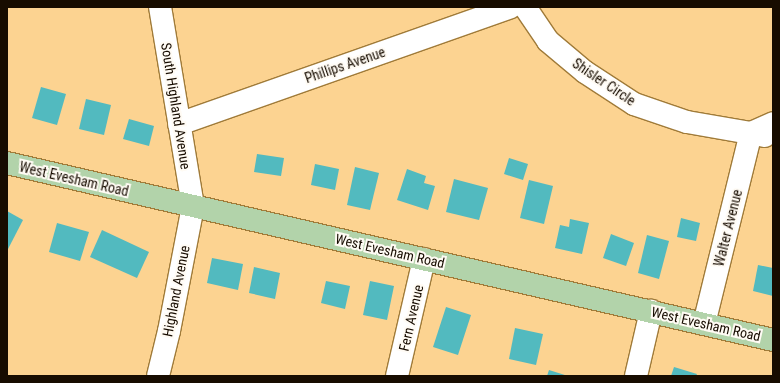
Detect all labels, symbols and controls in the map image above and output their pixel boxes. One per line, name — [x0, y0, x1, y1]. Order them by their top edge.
street label: South Highland Avenue — [158, 42, 194, 170]
street label: Phillips Avenue — [302, 43, 388, 87]
street label: Shisler Circle — [569, 55, 639, 109]
street label: West Evesham Road — [18, 158, 130, 200]
street label: Walter Avenue — [710, 188, 746, 268]
street label: West Evesham Road — [334, 230, 446, 272]
street label: Highland Avenue — [159, 244, 193, 338]
street label: Fern Avenue — [395, 283, 427, 353]
street label: West Evesham Road — [650, 303, 762, 345]

